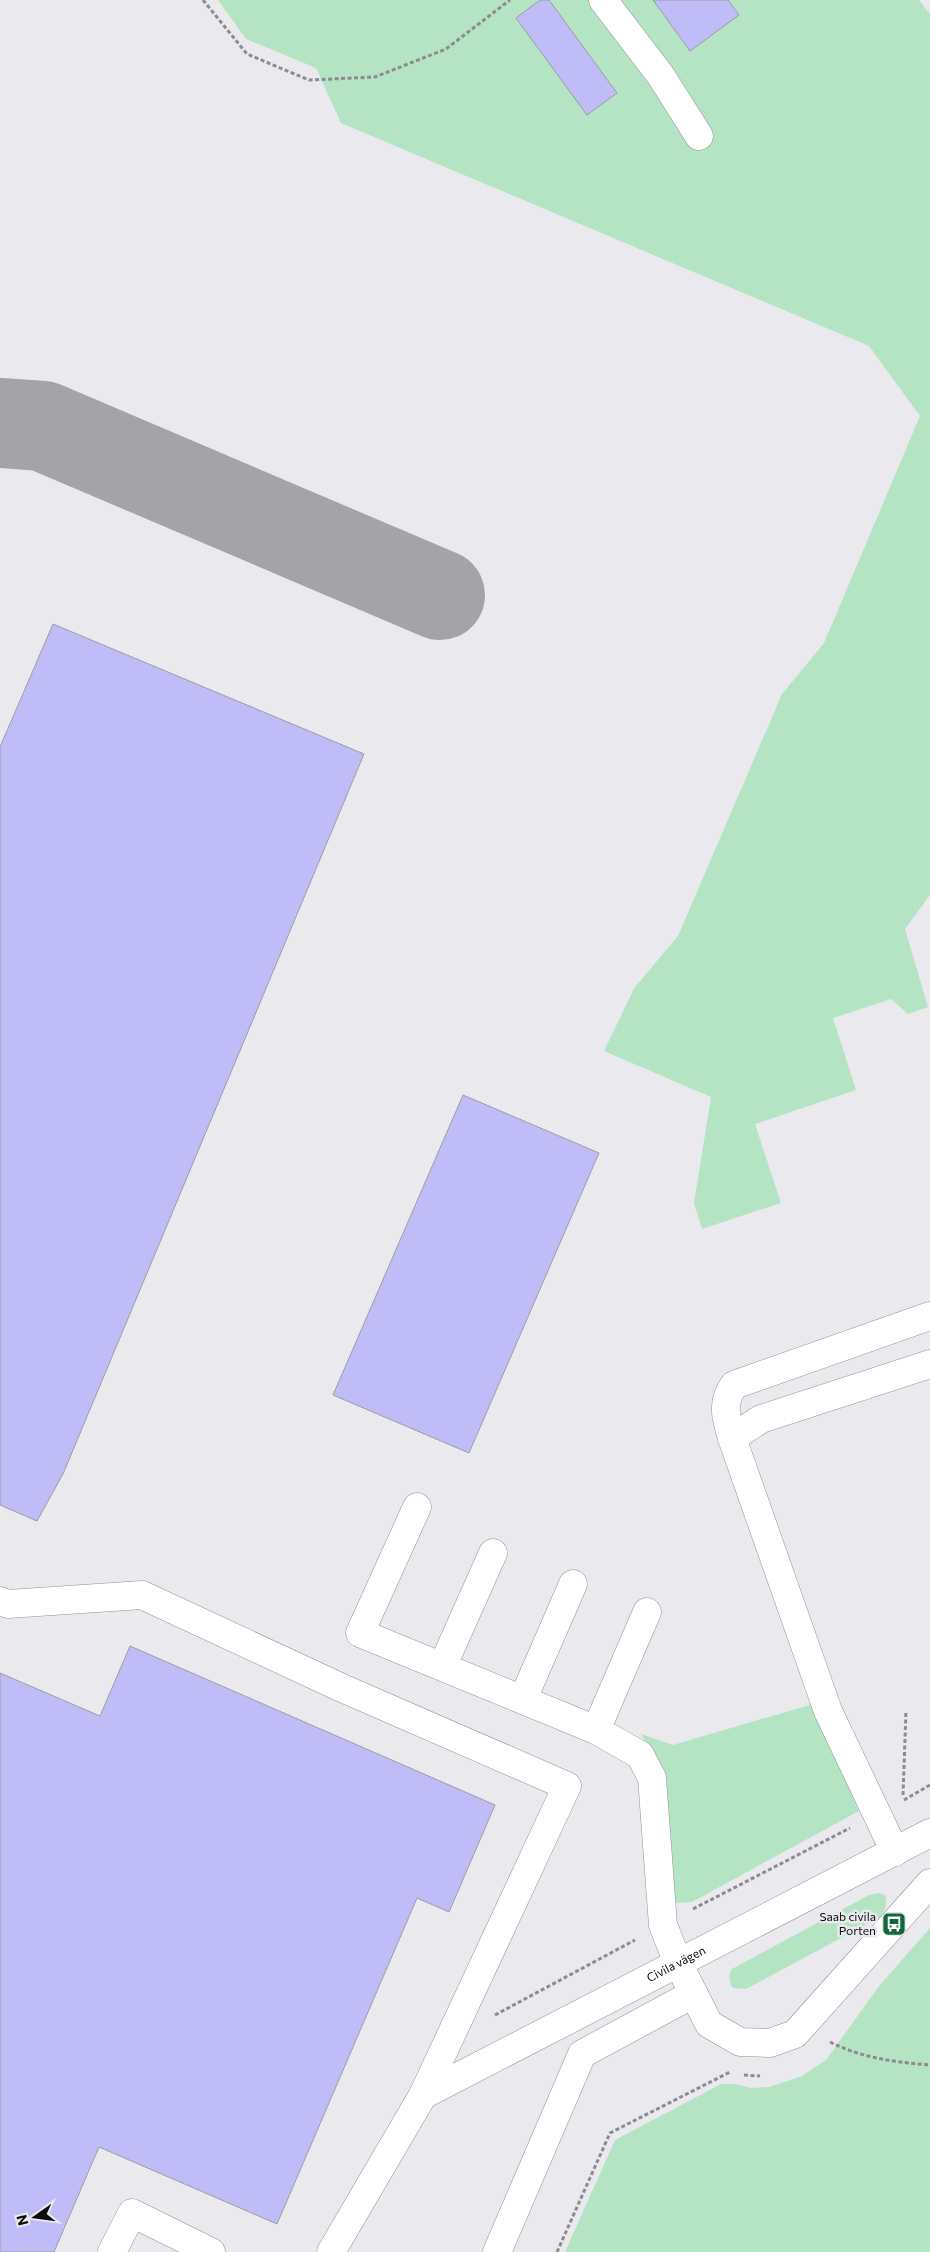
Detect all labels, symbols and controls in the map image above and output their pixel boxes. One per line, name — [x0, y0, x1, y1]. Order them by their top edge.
place label: Saab civila Porten — [819, 1909, 876, 1937]
bus stop icon: Saab civila Porten — [881, 1911, 907, 1937]
street label: Civila vägen — [644, 1942, 707, 1984]
north arrow — [10, 2192, 60, 2242]
text: N — [12, 2213, 31, 2227]

